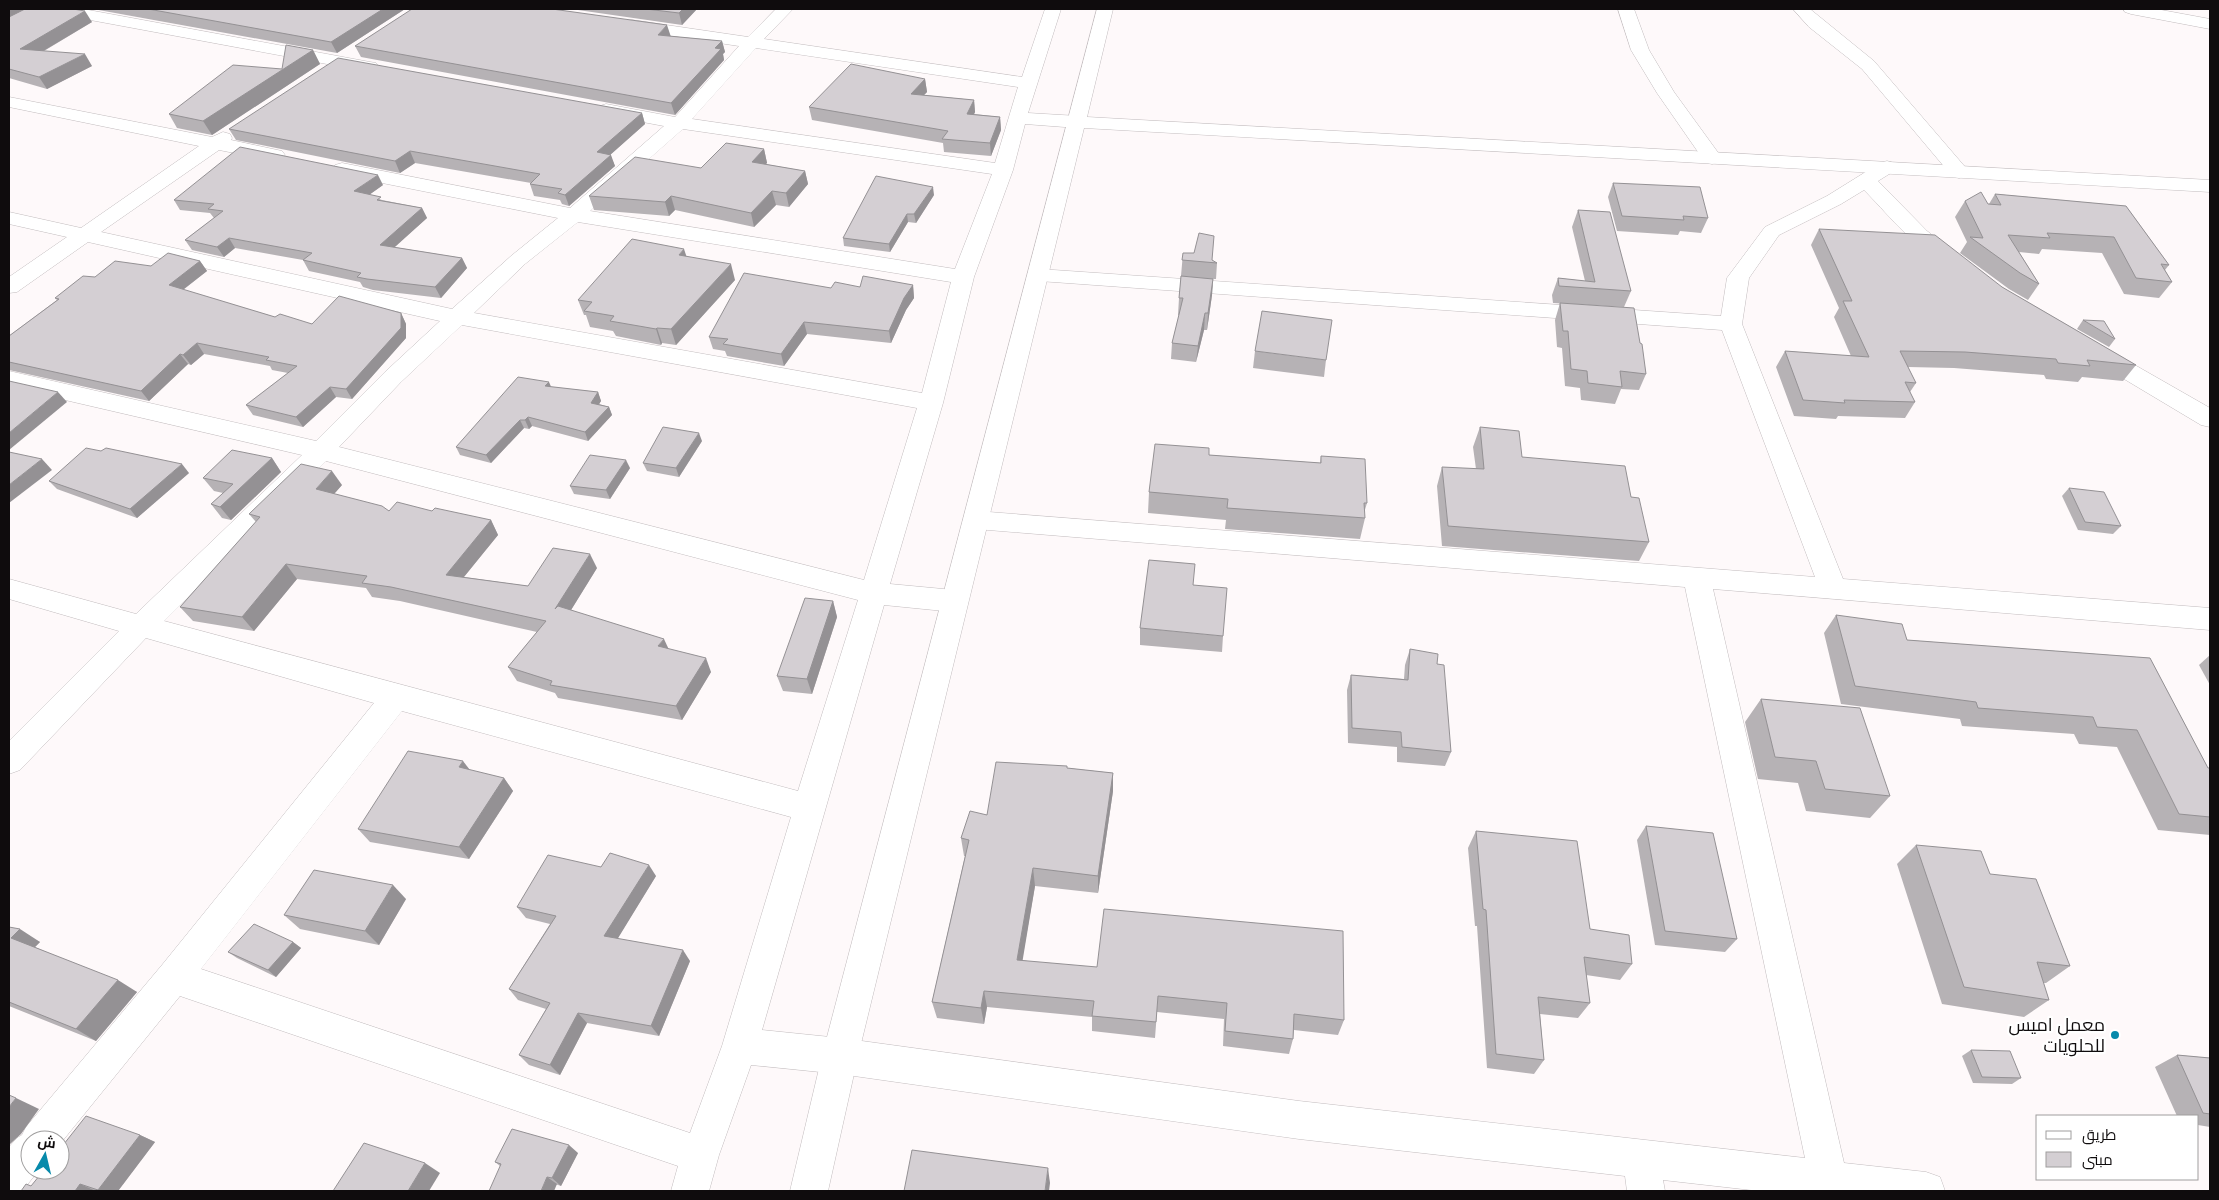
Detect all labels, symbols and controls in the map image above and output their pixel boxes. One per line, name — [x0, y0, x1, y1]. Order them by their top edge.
place label: معمل اميس للحلويات — [2008, 1012, 2105, 1057]
marker: معمل اميس للحلويات — [2109, 1029, 2121, 1041]
legend — [2036, 1115, 2199, 1180]
text: طريق — [2082, 1124, 2116, 1145]
north arrow — [20, 1130, 70, 1180]
text: ش — [37, 1131, 57, 1152]
text: مبنى — [2082, 1149, 2113, 1170]

